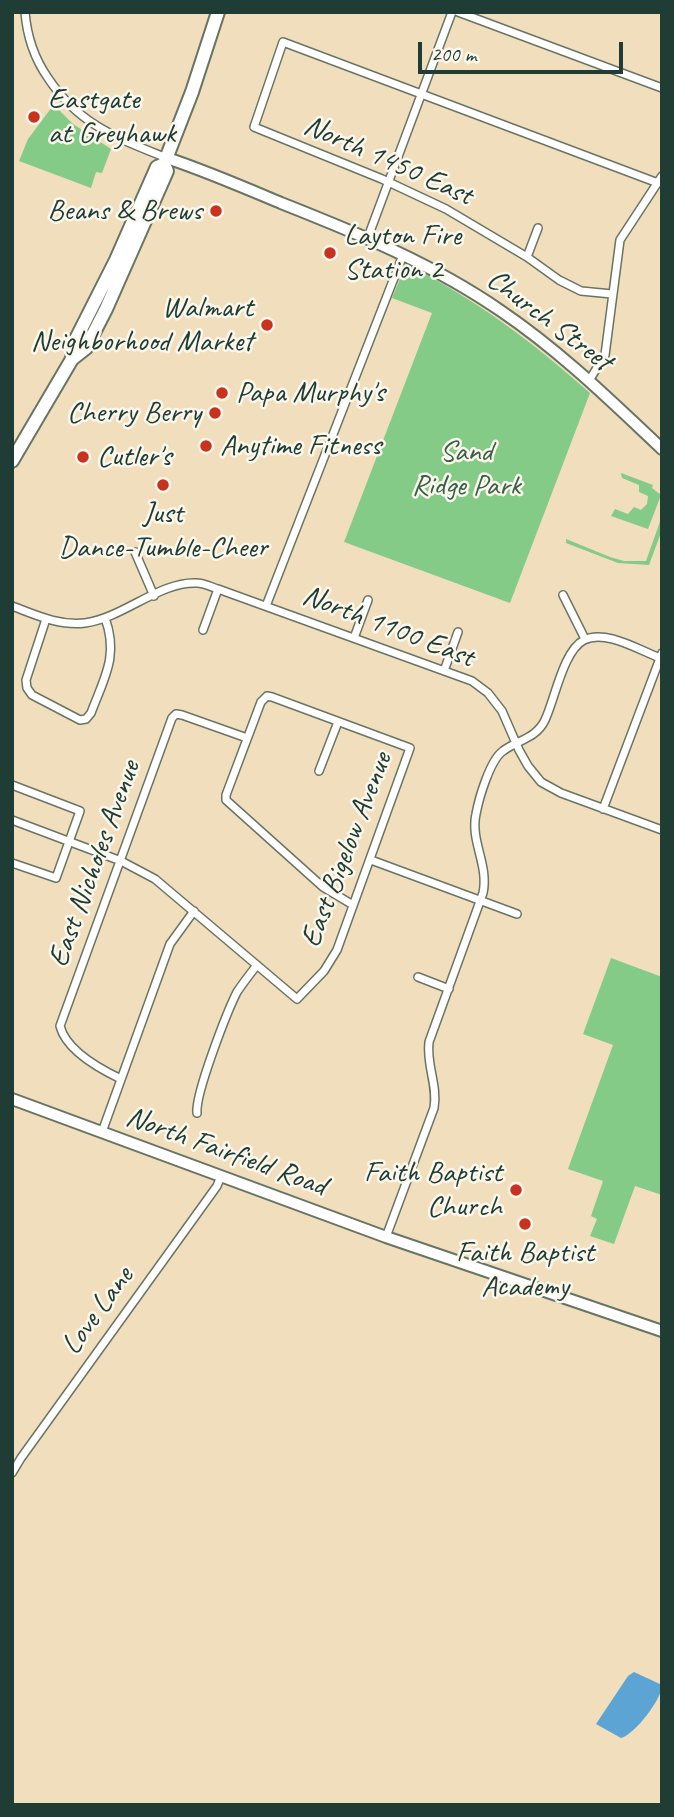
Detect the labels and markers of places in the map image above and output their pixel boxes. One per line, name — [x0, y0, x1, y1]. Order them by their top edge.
place label: Eastgate at Greyhawk — [48, 82, 176, 152]
marker: Eastgate at Greyhawk — [26, 109, 42, 125]
place label: Beans & Brews — [48, 193, 202, 229]
marker: Beans & Brews — [208, 203, 224, 219]
place label: Layton Fire Station 2 — [344, 218, 461, 288]
marker: Layton Fire Station 2 — [322, 245, 338, 261]
place label: Walmart Neighborhood Market — [31, 290, 253, 360]
marker: Walmart Neighborhood Market — [259, 317, 275, 333]
place label: Papa Murphy's — [236, 375, 385, 411]
marker: Papa Murphy's — [214, 385, 230, 401]
place label: Cherry Berry — [67, 395, 201, 431]
marker: Cherry Berry — [207, 405, 223, 421]
place label: Anytime Fitness — [220, 428, 381, 464]
marker: Anytime Fitness — [198, 438, 214, 454]
place label: Cutler's — [97, 439, 171, 475]
marker: Cutler's — [75, 449, 91, 465]
marker: Just Dance-Tumble-Cheer — [155, 477, 171, 493]
place label: Just Dance-Tumble-Cheer — [59, 496, 267, 566]
place label: Faith Baptist Church — [364, 1155, 502, 1226]
marker: Faith Baptist Church — [508, 1182, 524, 1198]
marker: Faith Baptist Academy — [517, 1216, 533, 1232]
place label: Faith Baptist Academy — [456, 1235, 594, 1306]

